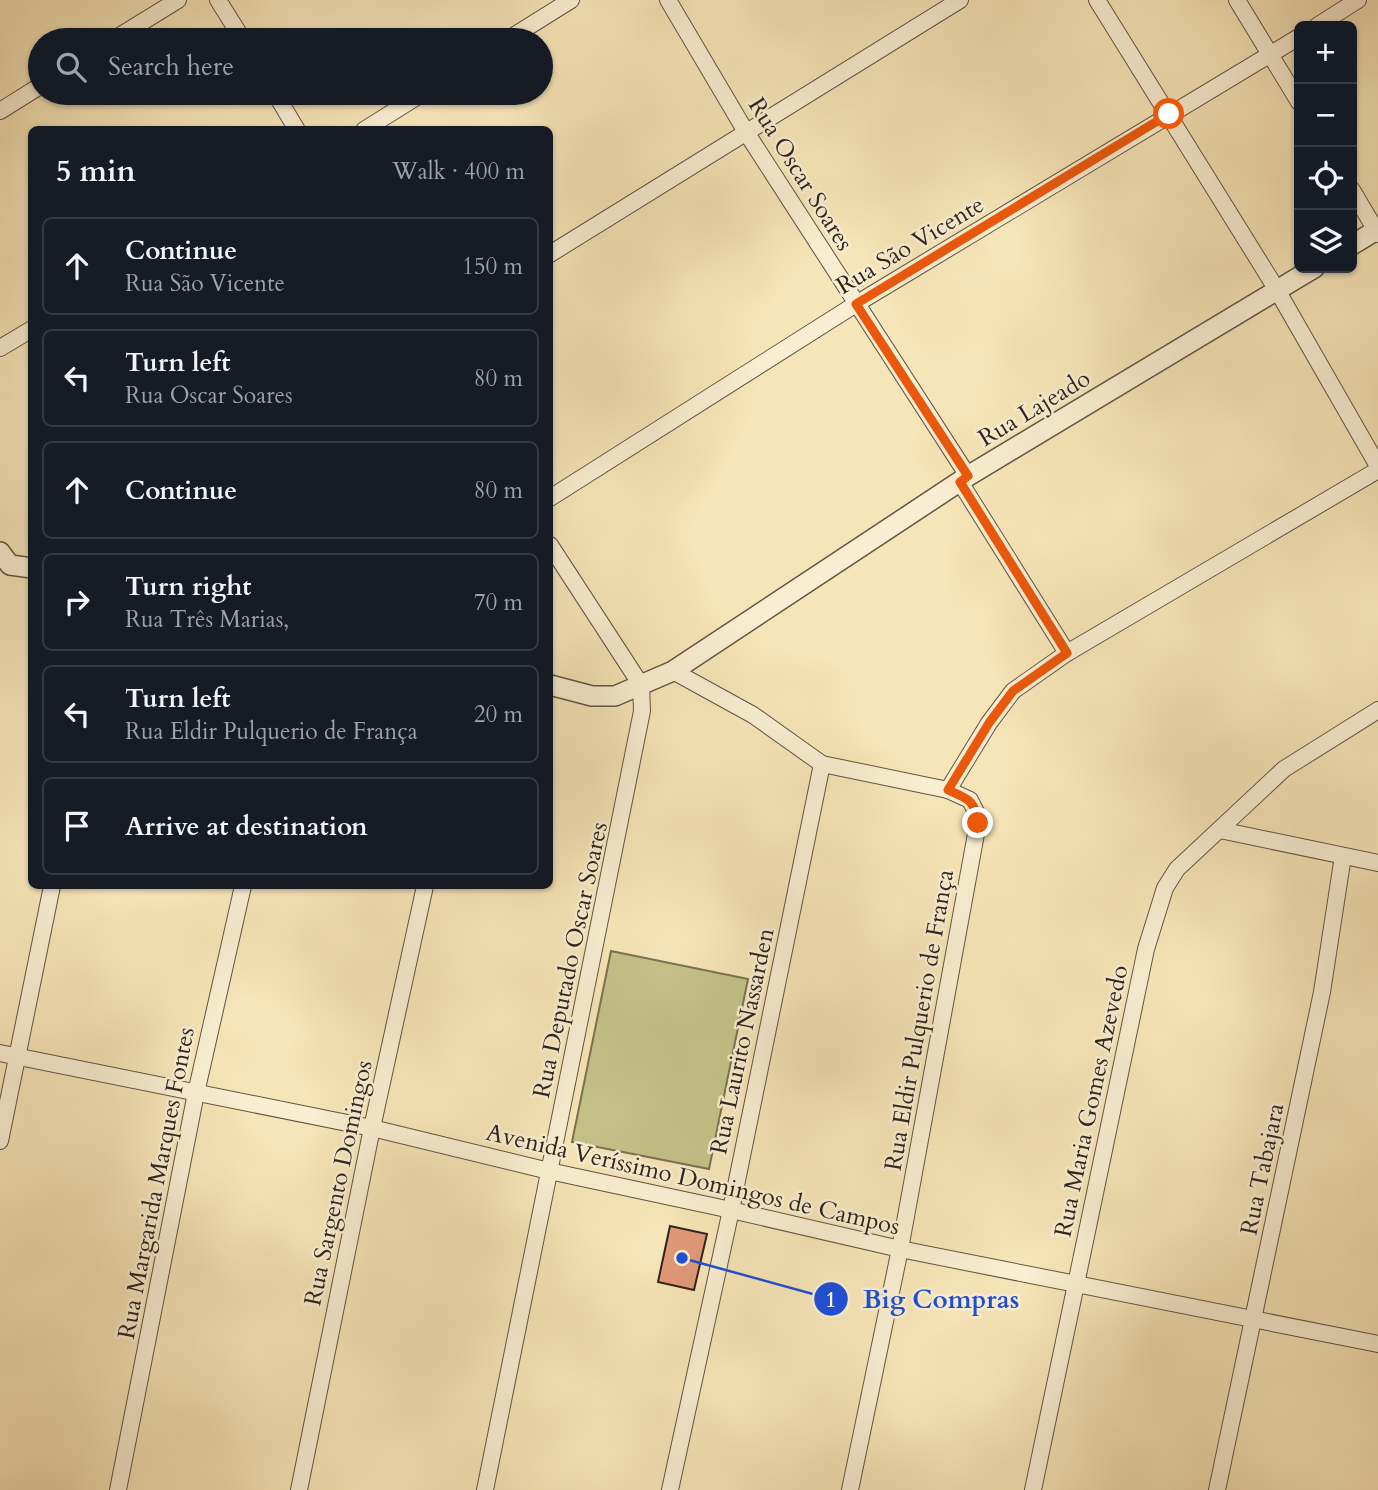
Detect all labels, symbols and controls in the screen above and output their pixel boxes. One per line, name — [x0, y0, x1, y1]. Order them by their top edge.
map controls — [1294, 21, 1357, 273]
button: + — [1294, 21, 1357, 84]
search box — [28, 28, 553, 105]
icon: search — [52, 48, 90, 86]
text: Search here — [108, 49, 234, 84]
button: − — [1294, 84, 1357, 147]
street label: Rua Oscar Soares — [740, 91, 861, 257]
route start — [1153, 98, 1184, 129]
button: locate — [1294, 147, 1357, 210]
text: 5 min — [56, 151, 136, 192]
text: Walk · 400 m — [392, 156, 525, 187]
street label: Rua São Vicente — [830, 188, 990, 303]
button: layers — [1294, 210, 1357, 273]
text: Continue — [125, 233, 237, 268]
icon: ahead — [58, 247, 96, 285]
text: 150 m — [462, 251, 523, 282]
text: Rua São Vicente — [125, 268, 285, 299]
text: Turn left — [125, 345, 230, 380]
icon: left — [58, 359, 96, 397]
street label: Rua Lajeado — [972, 362, 1096, 455]
text: 80 m — [474, 363, 523, 394]
text: Rua Oscar Soares — [125, 380, 293, 411]
icon: ahead — [58, 471, 96, 509]
text: Continue — [125, 473, 237, 508]
text: 80 m — [474, 475, 523, 506]
text: Turn right — [125, 569, 252, 604]
icon: right — [58, 583, 96, 621]
text: 70 m — [474, 587, 523, 618]
text: Rua Três Marias, — [125, 604, 289, 635]
text: Turn left — [125, 681, 230, 716]
icon: left — [58, 695, 96, 733]
text: 20 m — [474, 699, 523, 730]
text: Rua Eldir Pulquerio de França — [125, 716, 418, 747]
icon: arrive — [58, 807, 96, 845]
route end — [962, 807, 993, 838]
text: Arrive at destination — [125, 809, 368, 844]
street label: Rua Deputado Oscar Soares — [525, 819, 616, 1101]
street label: Rua Eldir Pulquerio de França — [877, 866, 962, 1173]
street label: Rua Laurito Nassarden — [702, 925, 783, 1157]
street label: Rua Maria Gomes Azevedo — [1047, 962, 1136, 1240]
street label: Rua Margarida Marques Fontes — [110, 1024, 203, 1342]
street label: Rua Sargento Domingos — [296, 1057, 381, 1309]
street label: Rua Tabajara — [1232, 1099, 1293, 1238]
street label: Avenida Veríssimo Domingos de Campos — [483, 1116, 903, 1243]
callout: Big Compras — [814, 1276, 1033, 1323]
text: Big Compras — [863, 1282, 1019, 1317]
text: 1 — [826, 1286, 836, 1315]

